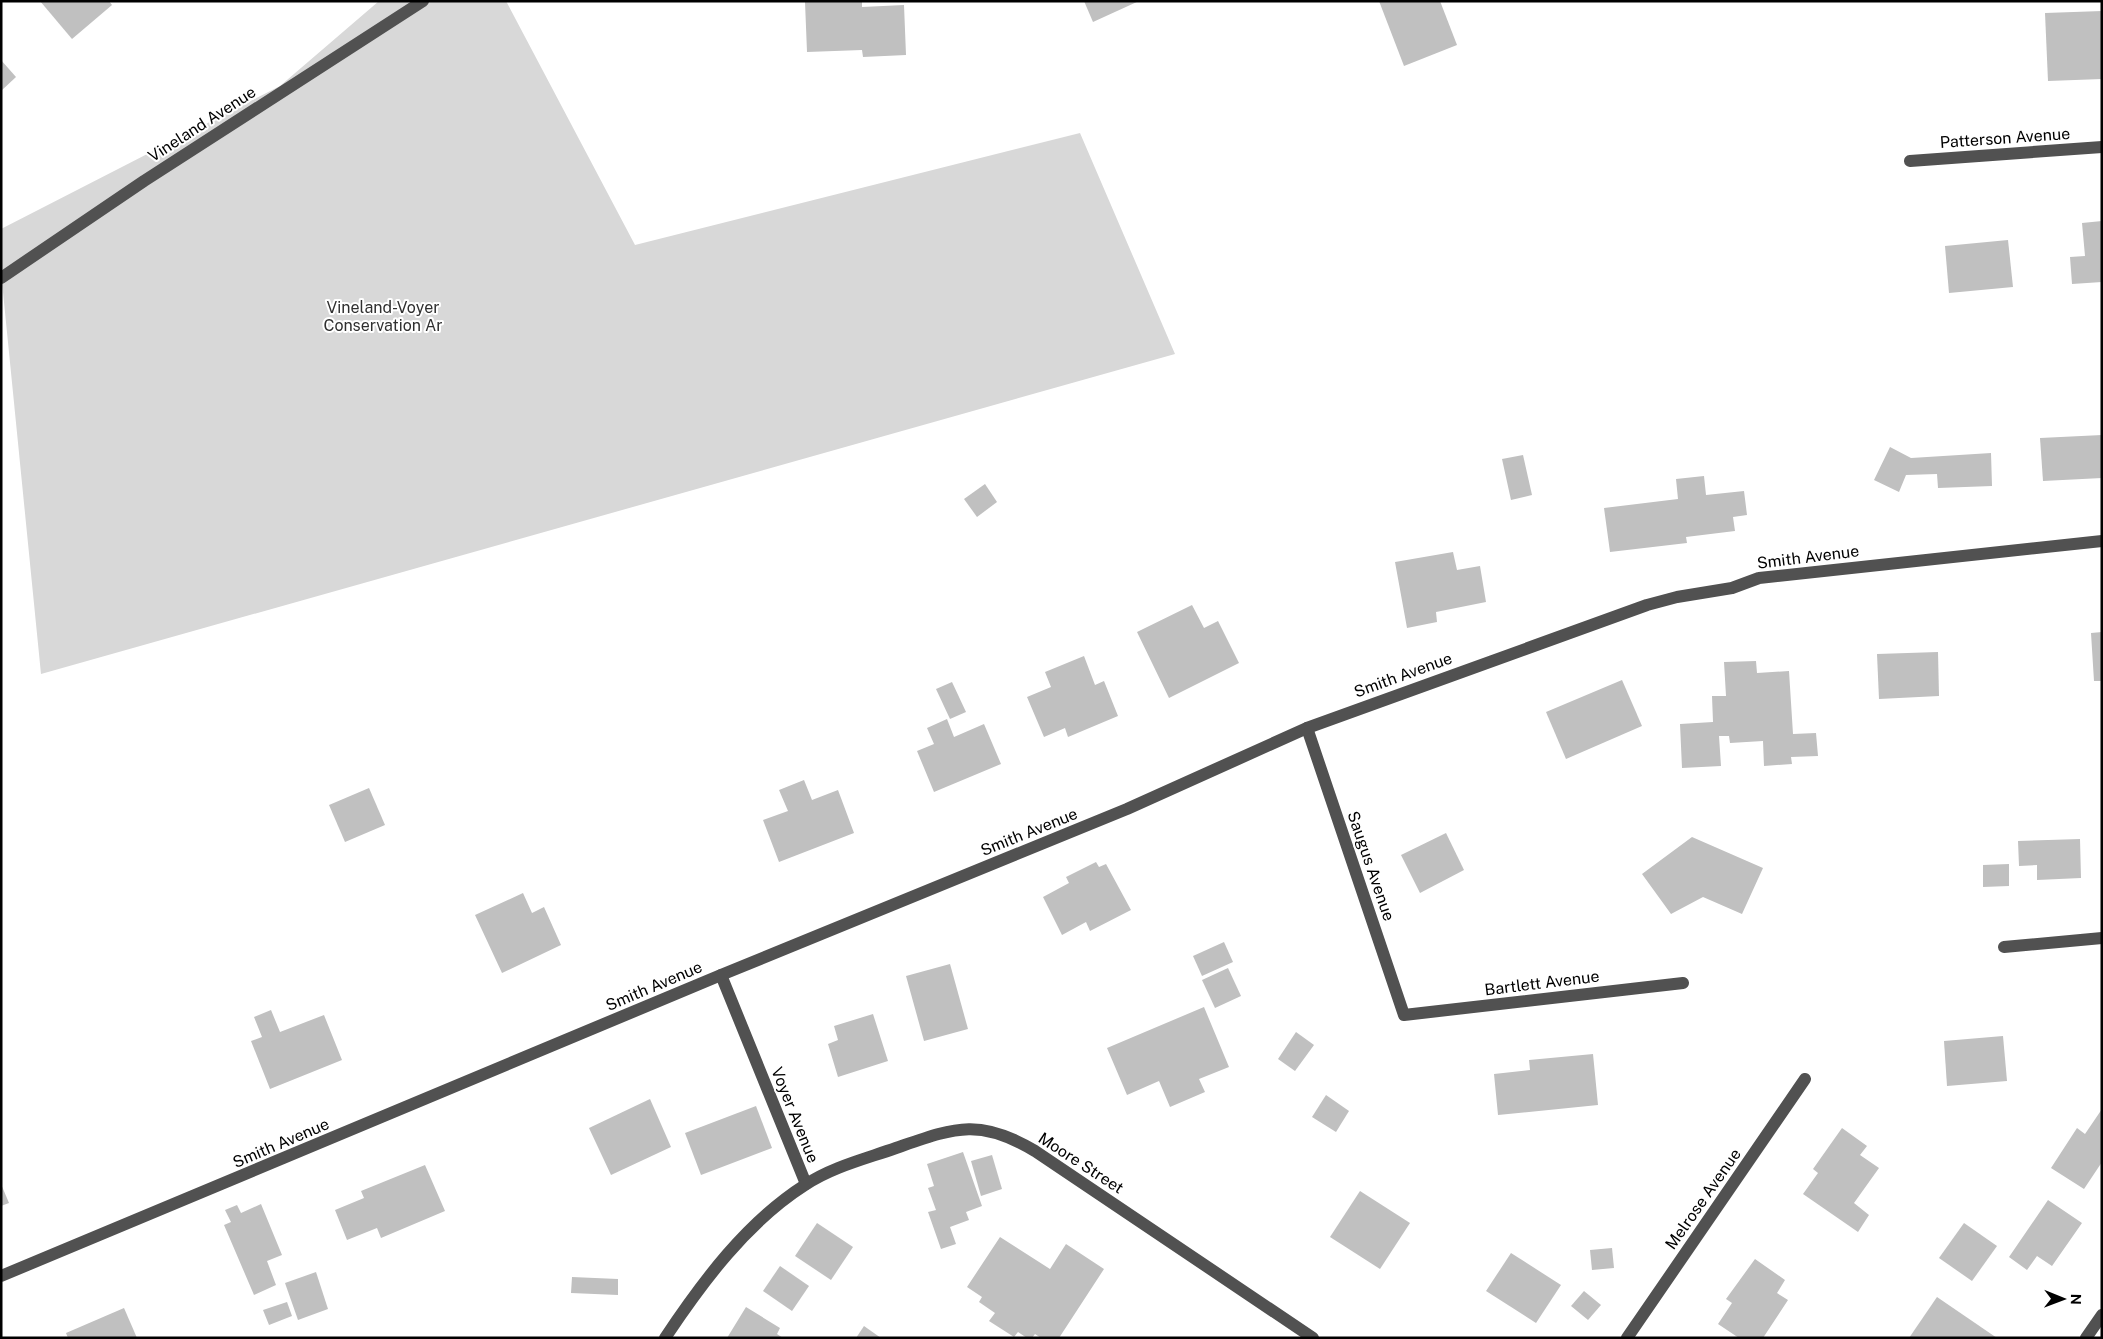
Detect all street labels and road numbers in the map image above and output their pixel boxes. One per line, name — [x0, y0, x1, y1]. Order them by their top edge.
street label: Vineland Avenue — [145, 82, 259, 166]
street label: Patterson Avenue — [1939, 124, 2071, 152]
street label: Smith Avenue — [1756, 541, 1860, 573]
street label: Smith Avenue — [1351, 648, 1455, 702]
street label: Smith Avenue — [978, 804, 1080, 860]
street label: Saugus Avenue — [1343, 809, 1399, 923]
street label: Smith Avenue — [603, 957, 705, 1015]
street label: Bartlett Avenue — [1484, 967, 1600, 999]
street label: Voyer Avenue — [767, 1064, 823, 1166]
street label: Smith Avenue — [230, 1114, 332, 1172]
street label: Moore Street — [1035, 1128, 1127, 1198]
street label: Melrose Avenue — [1661, 1145, 1745, 1253]

